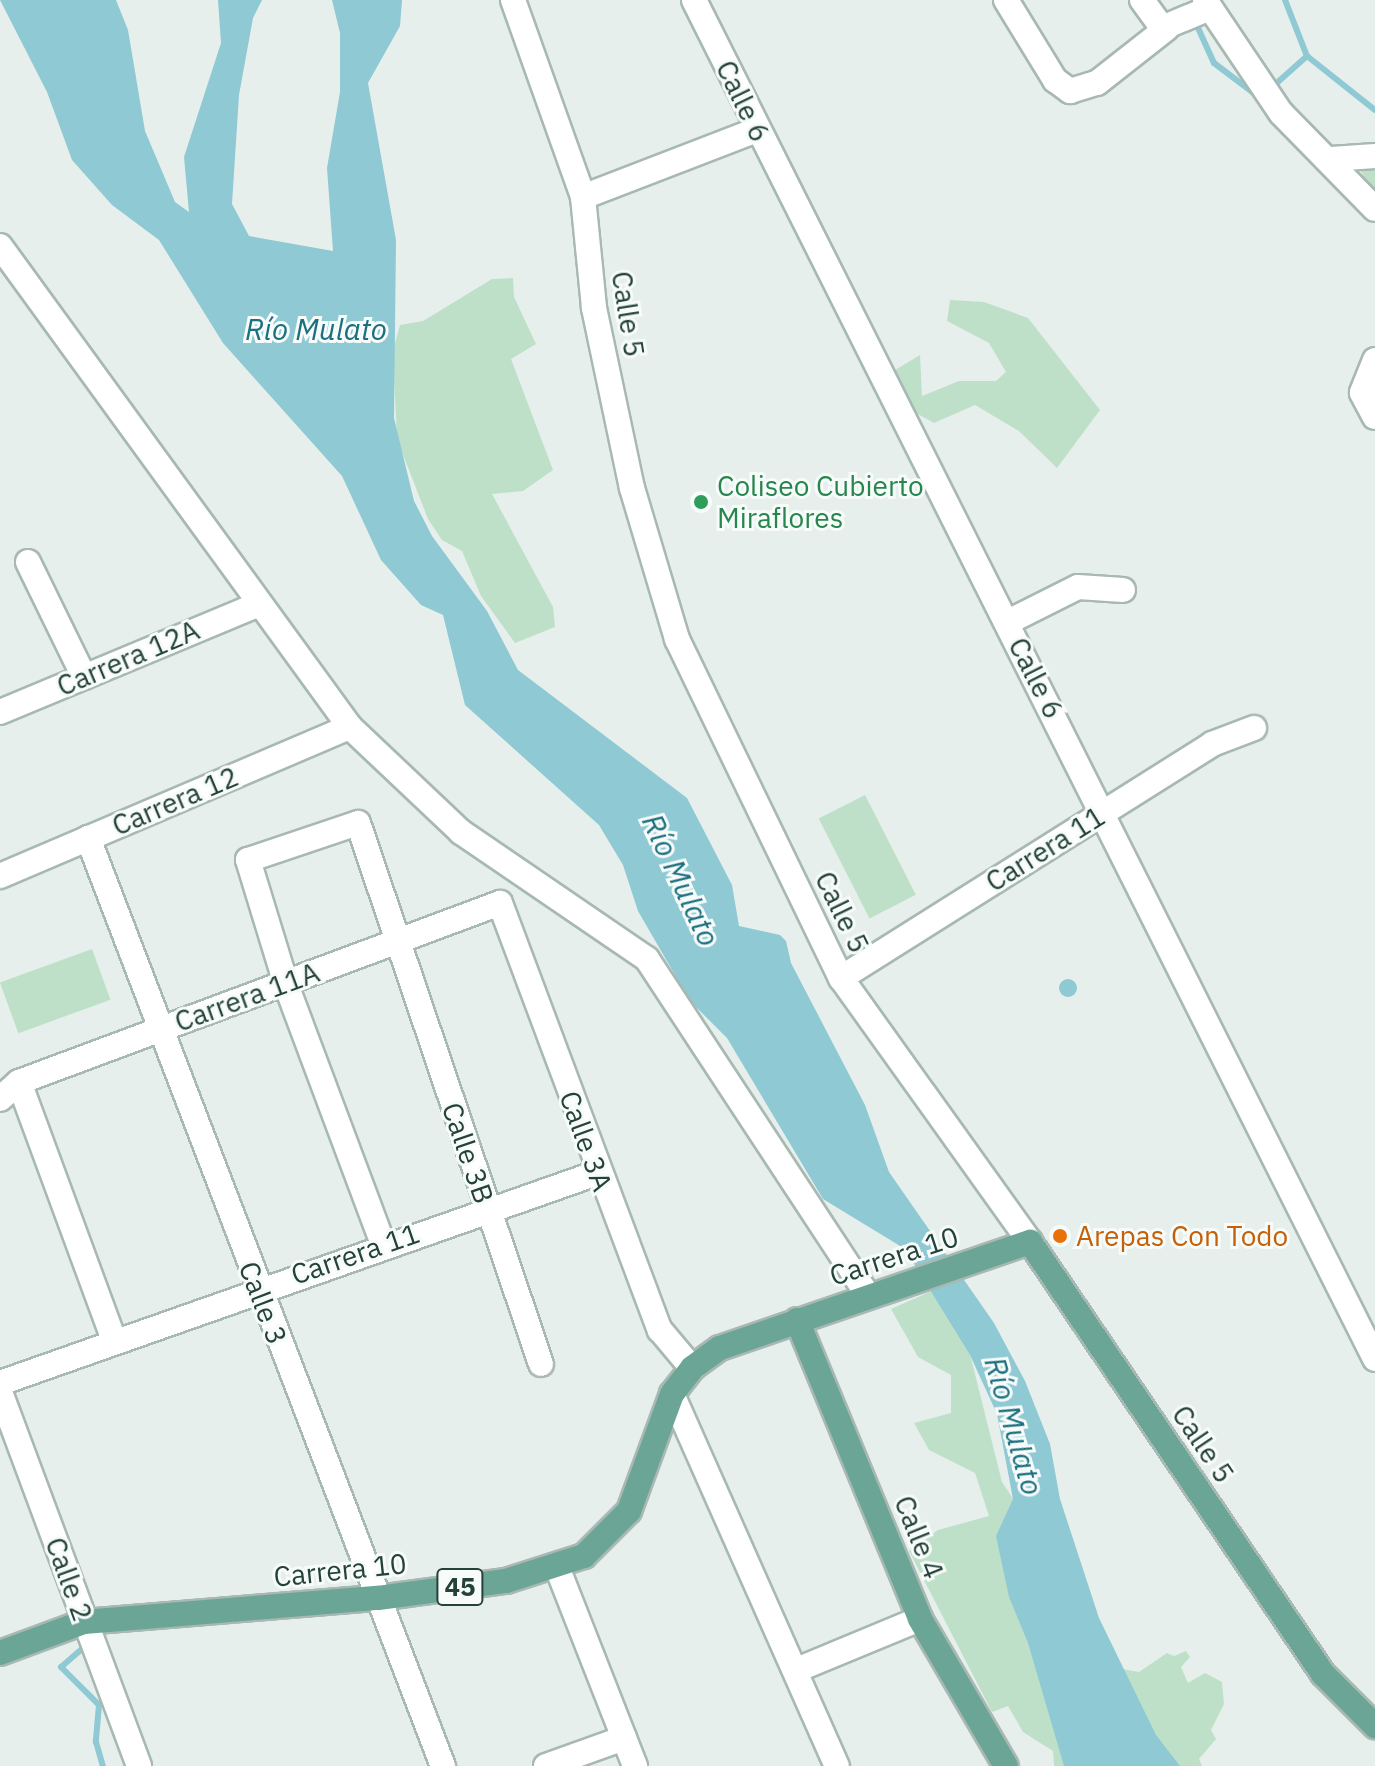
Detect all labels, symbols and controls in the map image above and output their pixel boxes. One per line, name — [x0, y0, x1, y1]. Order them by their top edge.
street label: Calle 6 — [709, 55, 777, 147]
street label: Calle 5 — [605, 269, 651, 359]
water label: Río Mulato — [245, 311, 387, 347]
place label: Coliseo Cubierto Miraflores — [717, 469, 924, 535]
marker: Coliseo Cubierto Miraflores — [692, 493, 710, 511]
street label: Carrera 12A — [52, 613, 204, 703]
street label: Calle 6 — [1001, 632, 1071, 724]
street label: Carrera 12 — [107, 759, 243, 843]
street label: Carrera 11 — [980, 799, 1110, 899]
water label: Río Mulato — [635, 808, 727, 952]
street label: Calle 5 — [808, 866, 876, 958]
street label: Carrera 11A — [170, 955, 324, 1039]
street label: Calle 3A — [552, 1086, 620, 1196]
street label: Calle 3B — [435, 1098, 501, 1208]
street label: Carrera 11 — [286, 1216, 424, 1292]
street label: Carrera 10 — [825, 1219, 963, 1293]
place label: Arepas Con Todo — [1076, 1219, 1288, 1253]
marker: Arepas Con Todo — [1051, 1227, 1069, 1245]
street label: Calle 3 — [232, 1257, 294, 1349]
water label: Río Mulato — [977, 1353, 1051, 1499]
street label: Calle 5 — [1165, 1399, 1241, 1489]
street label: Calle 4 — [887, 1491, 951, 1583]
street label: Calle 2 — [38, 1533, 100, 1625]
street label: Carrera 10 — [272, 1546, 408, 1594]
road number: 45 — [436, 1565, 484, 1609]

